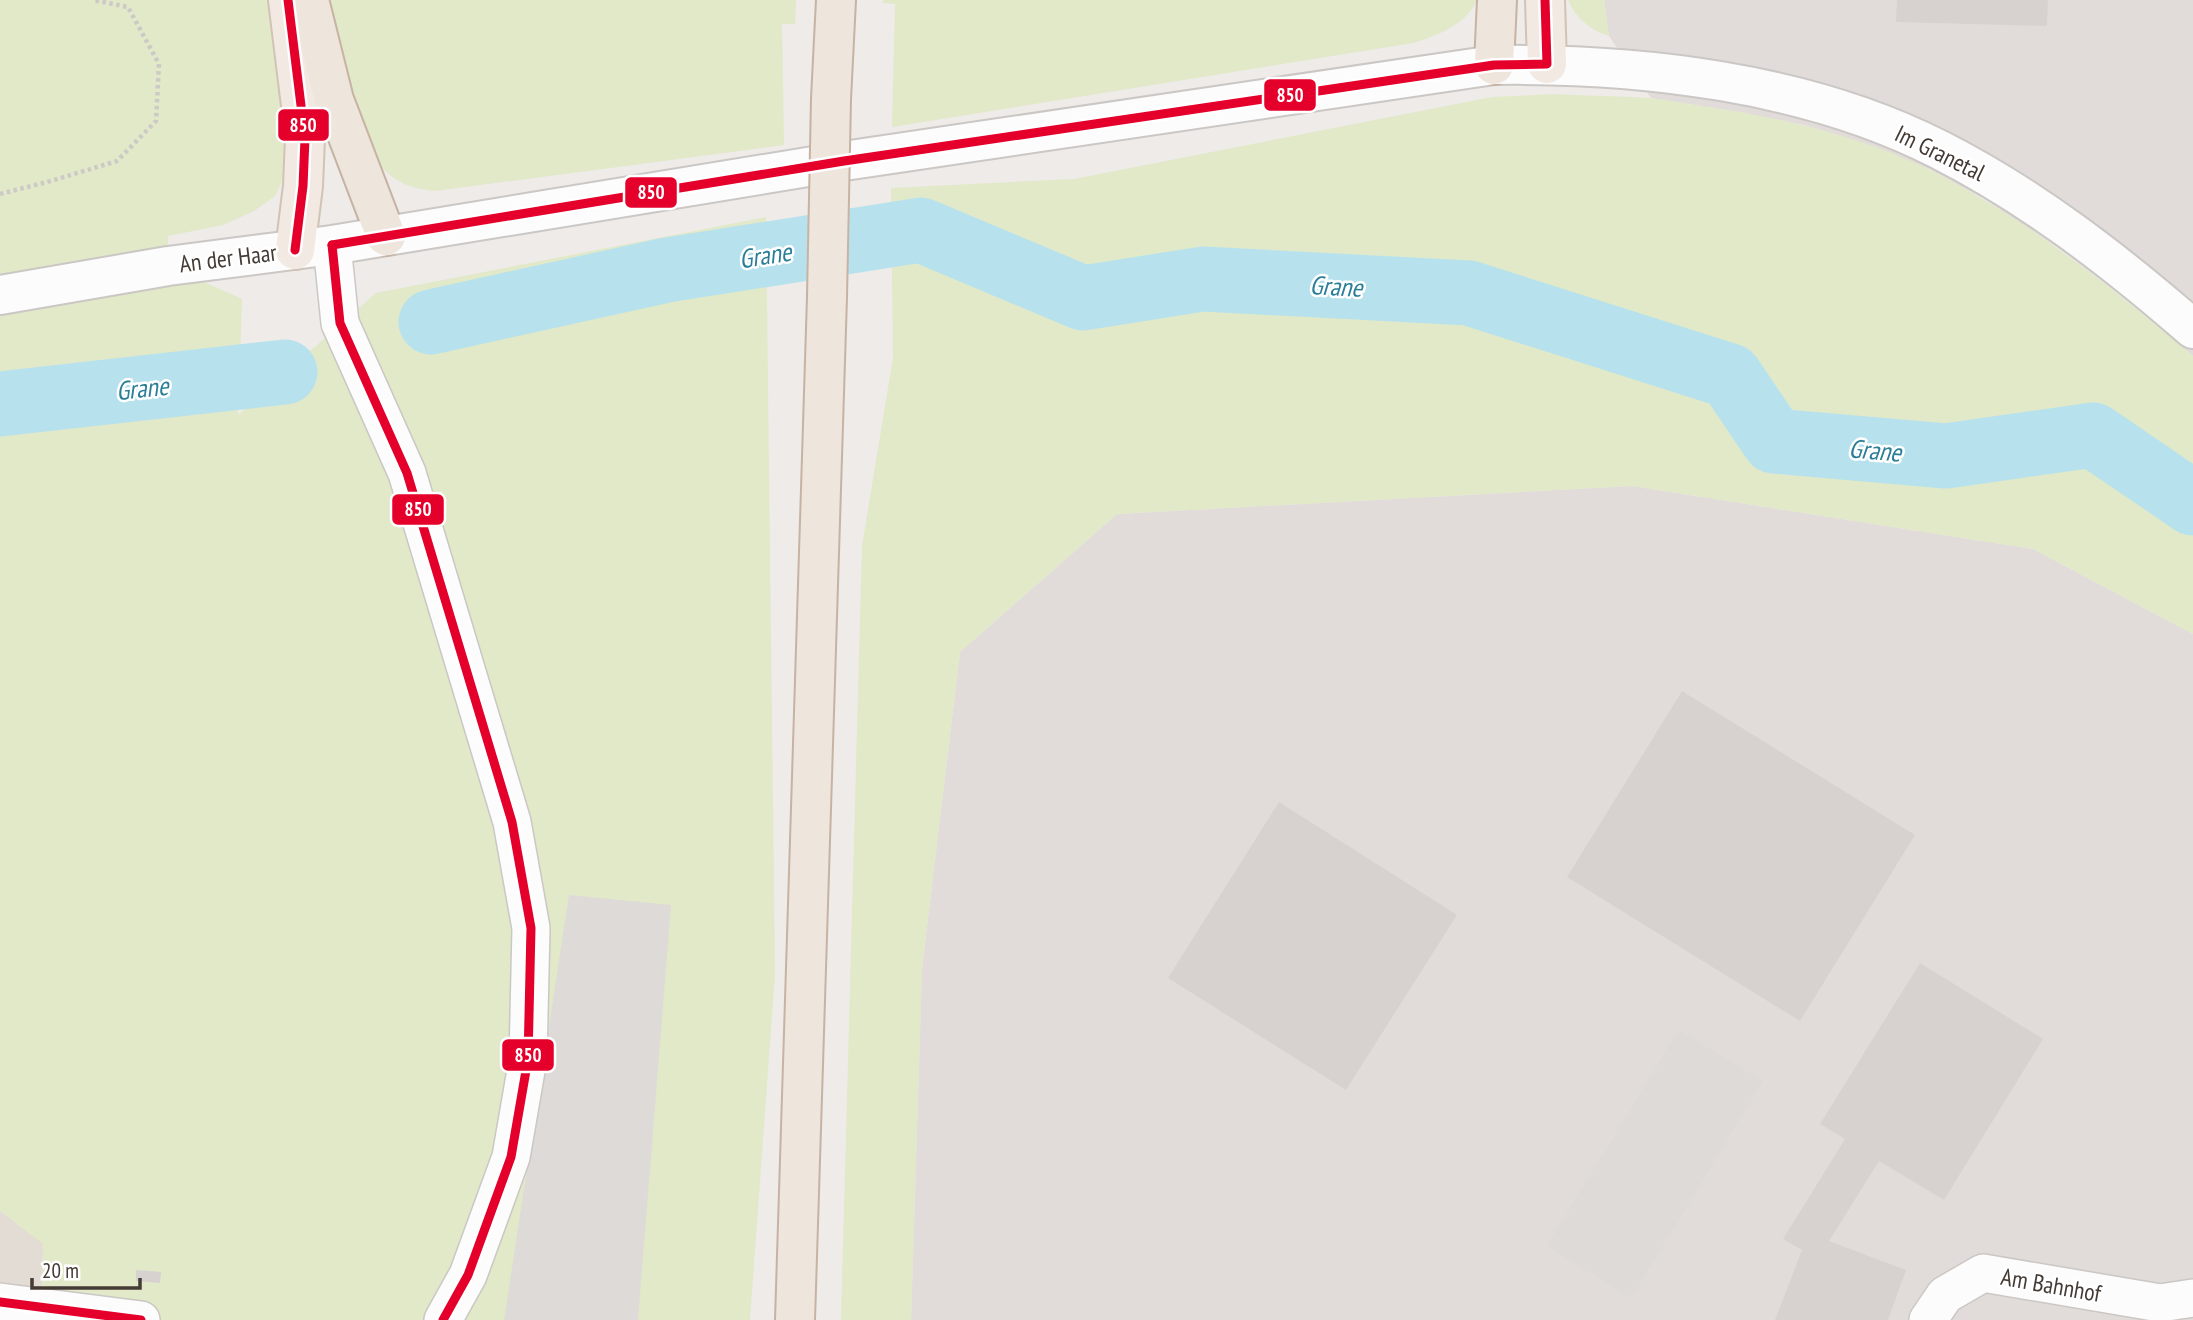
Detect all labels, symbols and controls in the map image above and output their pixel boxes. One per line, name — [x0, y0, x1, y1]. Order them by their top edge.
line badge: 850 — [1263, 78, 1317, 112]
text: 850 — [1276, 83, 1304, 107]
line badge: 850 — [277, 108, 330, 142]
text: 850 — [289, 113, 317, 137]
street label: Im Granetal — [1890, 118, 1991, 188]
line badge: 850 — [624, 176, 678, 209]
text: 850 — [637, 180, 665, 204]
water label: Grane — [737, 234, 796, 275]
street label: An der Haar — [178, 237, 279, 279]
water label: Grane — [1309, 268, 1365, 304]
water label: Grane — [114, 369, 172, 407]
water label: Grane — [1847, 431, 1905, 469]
line badge: 850 — [391, 493, 445, 526]
text: 850 — [404, 497, 432, 521]
line badge: 850 — [501, 1038, 555, 1072]
text: 850 — [514, 1043, 542, 1067]
scale bar — [32, 1246, 140, 1290]
text: 20 m — [42, 1257, 79, 1284]
street label: Am Bahnhof — [1999, 1261, 2104, 1309]

